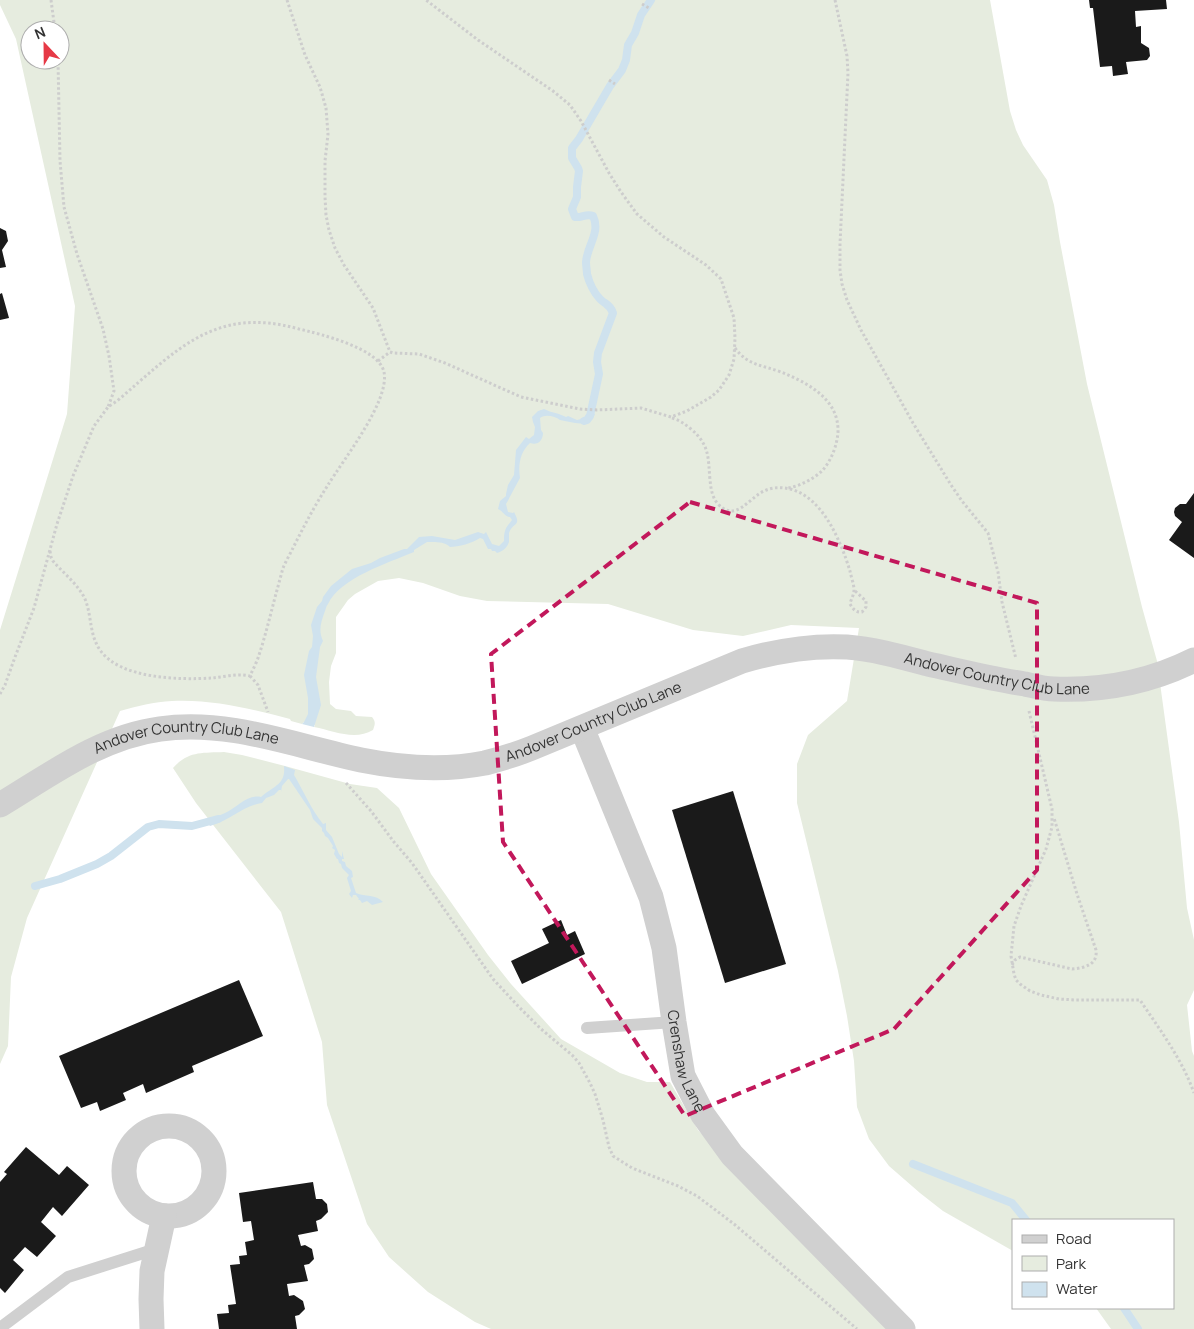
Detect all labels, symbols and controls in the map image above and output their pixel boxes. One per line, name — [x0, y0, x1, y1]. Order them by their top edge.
north arrow — [20, 20, 70, 70]
text: N — [32, 22, 48, 43]
street label: Andover Country Club Lane — [902, 647, 1091, 699]
street label: Andover Country Club Lane — [502, 676, 685, 767]
street label: Andover Country Club Lane — [90, 716, 281, 759]
street label: Crenshaw Lane — [662, 1009, 711, 1116]
legend — [1012, 1219, 1174, 1309]
text: Road — [1056, 1228, 1092, 1249]
text: Park — [1056, 1253, 1086, 1274]
text: Water — [1056, 1278, 1098, 1299]

